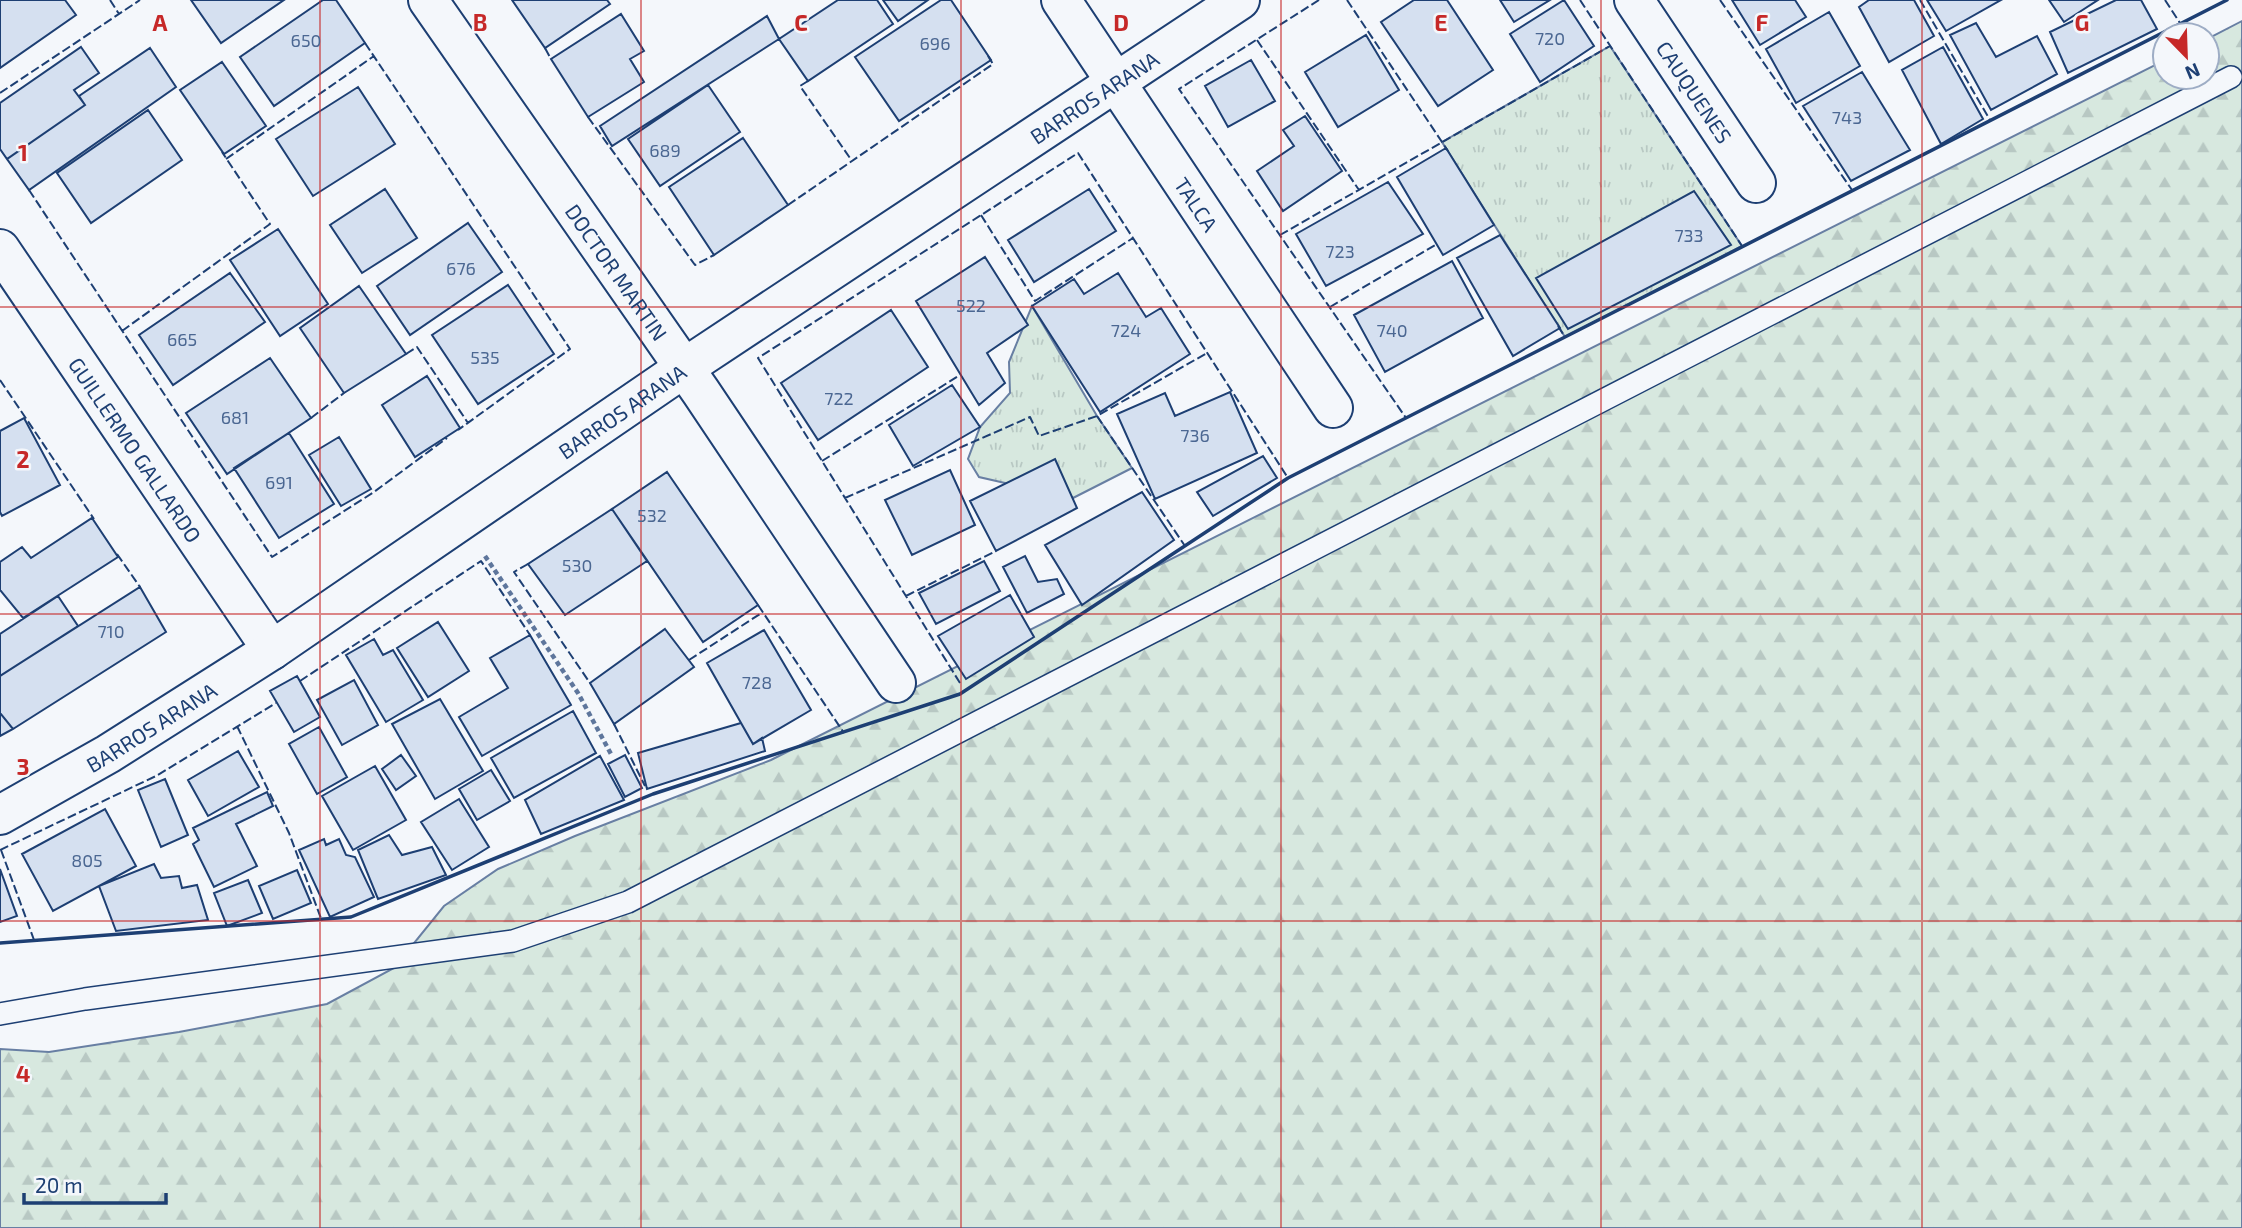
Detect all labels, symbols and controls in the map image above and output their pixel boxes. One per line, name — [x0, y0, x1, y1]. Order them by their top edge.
text: A — [152, 8, 168, 36]
text: B — [473, 8, 487, 36]
text: C — [794, 8, 808, 36]
text: D — [1113, 8, 1129, 36]
text: E — [1434, 8, 1448, 36]
text: F — [1756, 8, 1769, 36]
text: G — [2075, 8, 2089, 36]
north arrow — [2151, 21, 2221, 91]
house number: 720 — [1535, 27, 1565, 49]
house number: 650 — [291, 29, 321, 51]
house number: 696 — [920, 32, 950, 54]
street label: CAUQUENES — [1652, 36, 1738, 147]
street label: BARROS ARANA — [1025, 45, 1163, 148]
text: N — [2182, 59, 2204, 85]
house number: 743 — [1832, 106, 1862, 128]
text: 1 — [18, 138, 28, 166]
house number: 689 — [649, 139, 681, 161]
street label: TALCA — [1170, 172, 1224, 236]
street label: DOCTOR MARTIN — [561, 199, 673, 345]
house number: 733 — [1674, 224, 1704, 246]
house number: 723 — [1325, 240, 1355, 262]
house number: 676 — [446, 257, 476, 279]
house number: 522 — [956, 294, 986, 316]
house number: 724 — [1111, 319, 1141, 341]
house number: 740 — [1376, 319, 1408, 341]
house number: 665 — [167, 328, 197, 350]
house number: 535 — [470, 346, 500, 368]
street label: GUILLERMO GALLARDO — [64, 352, 207, 547]
street label: BARROS ARANA — [553, 358, 690, 463]
house number: 722 — [824, 387, 854, 409]
house number: 681 — [221, 406, 249, 428]
house number: 736 — [1180, 424, 1210, 446]
text: 2 — [16, 445, 30, 473]
house number: 691 — [265, 471, 293, 493]
house number: 532 — [637, 504, 667, 526]
house number: 530 — [562, 554, 592, 576]
house number: 710 — [97, 620, 125, 642]
house number: 728 — [742, 671, 772, 693]
street label: BARROS ARANA — [81, 676, 221, 776]
text: 3 — [16, 752, 30, 780]
house number: 805 — [71, 849, 103, 871]
text: 4 — [16, 1059, 30, 1087]
scale bar — [24, 1162, 166, 1206]
text: 20 m — [35, 1172, 83, 1197]

